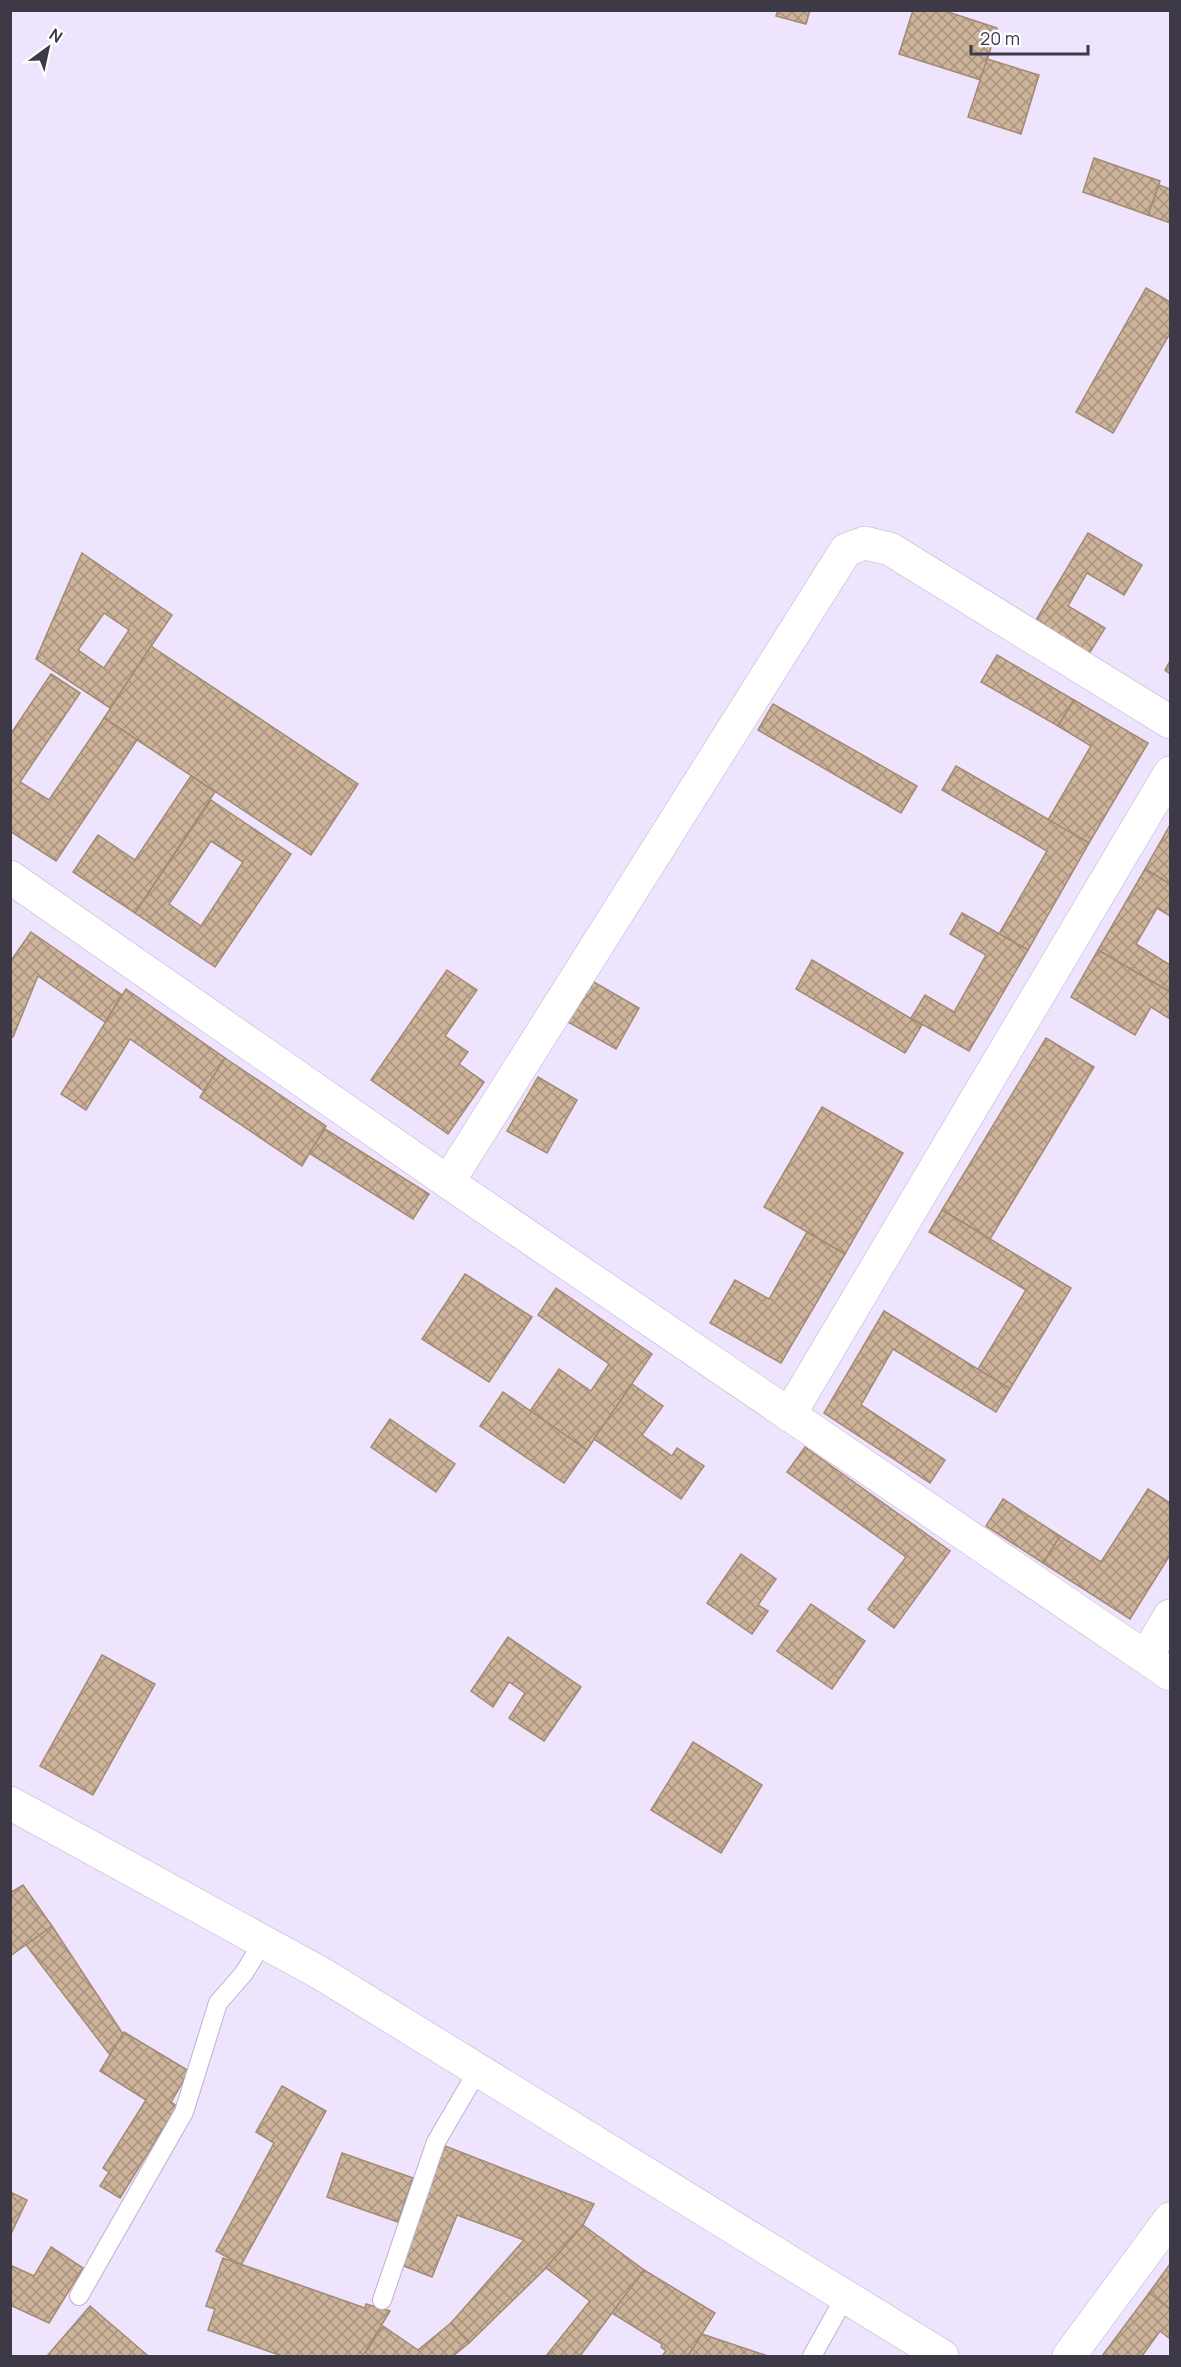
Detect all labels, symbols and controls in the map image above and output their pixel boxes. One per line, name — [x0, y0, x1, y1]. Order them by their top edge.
north arrow — [18, 18, 78, 78]
scale bar — [971, 18, 1088, 56]
text: N — [45, 23, 67, 48]
text: 20 m — [980, 26, 1020, 50]

